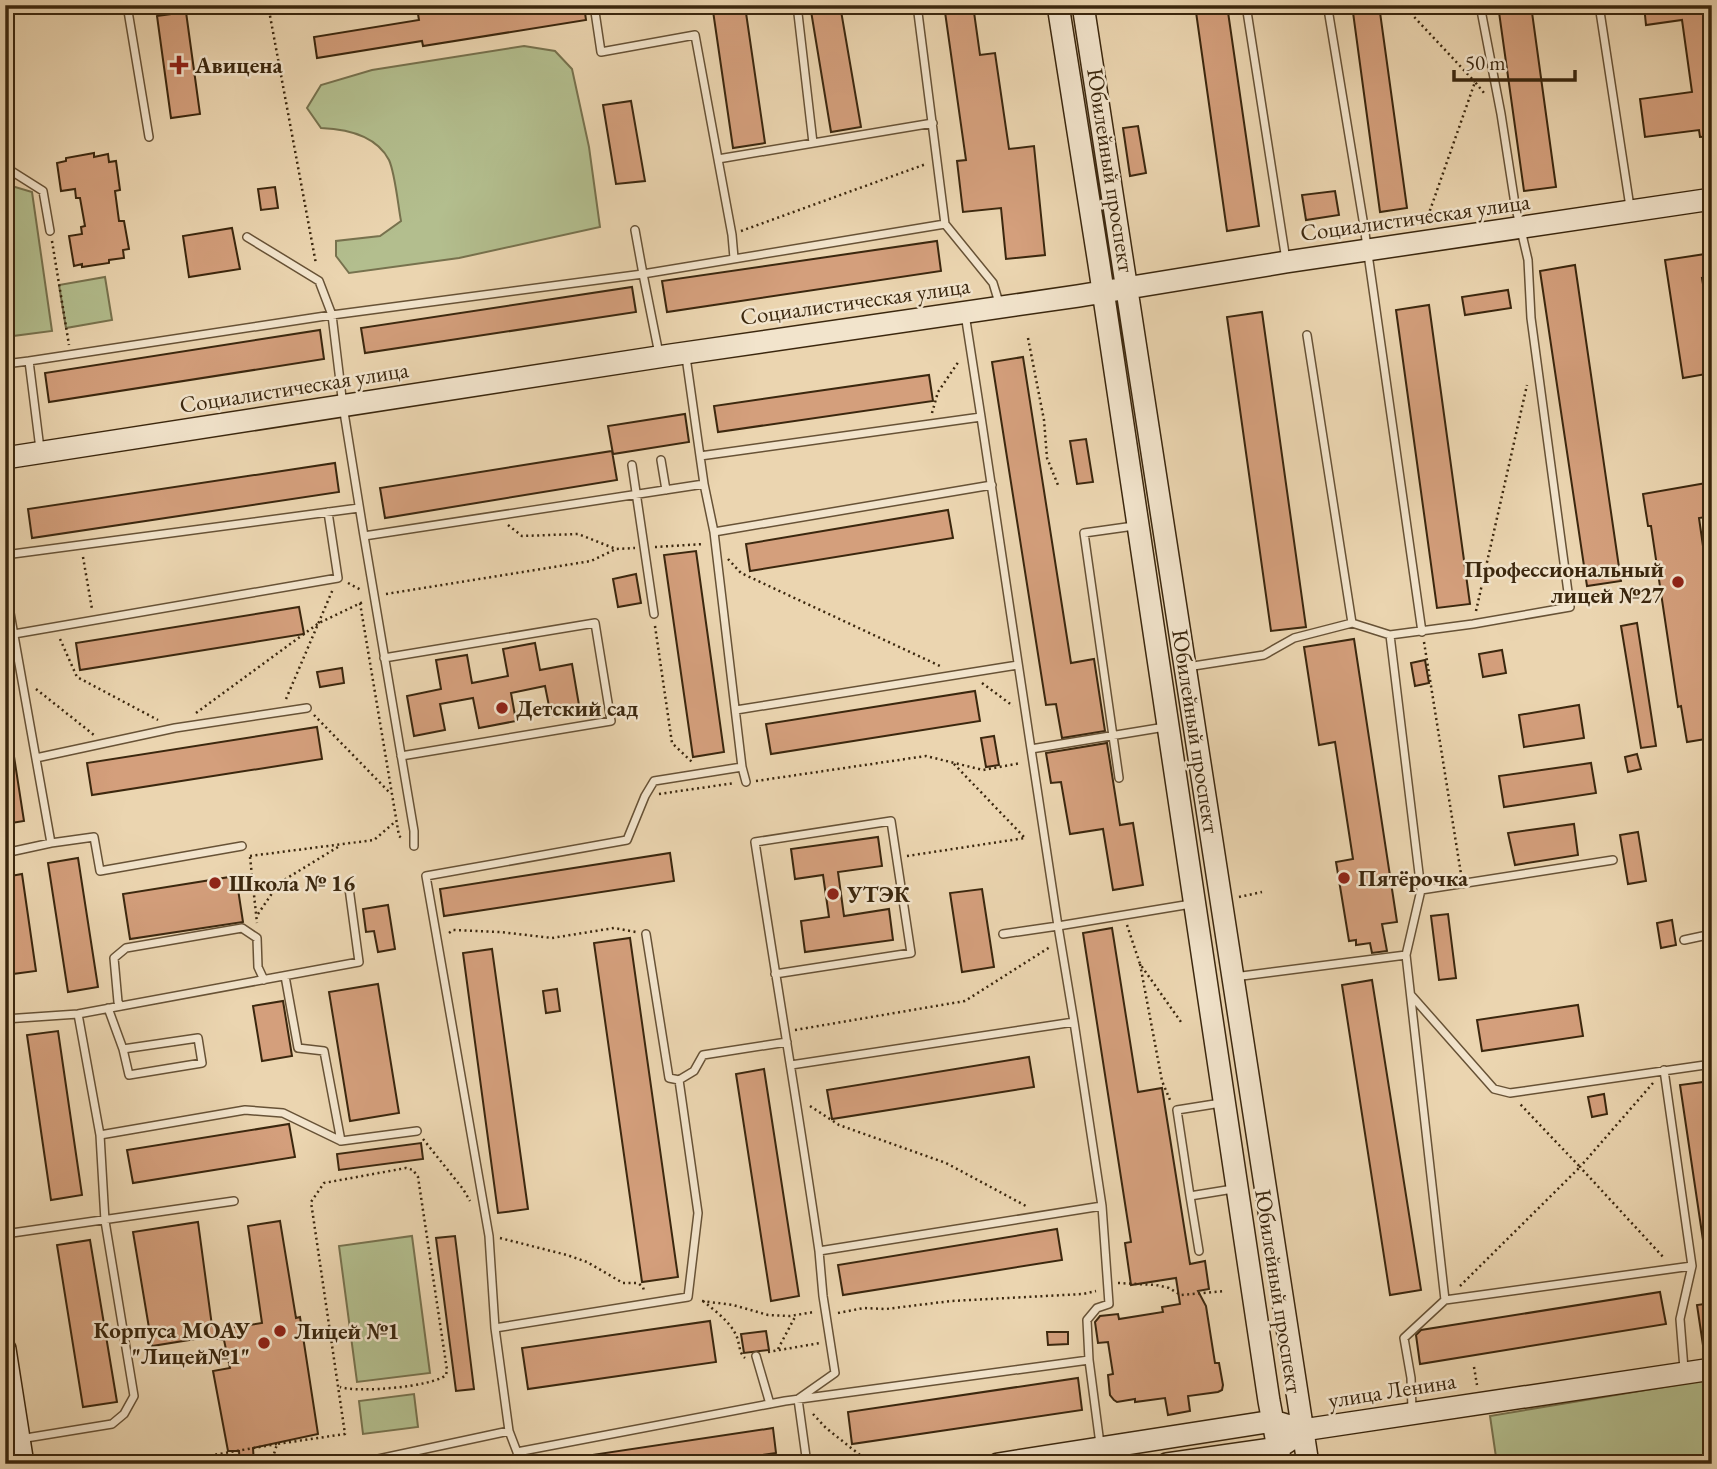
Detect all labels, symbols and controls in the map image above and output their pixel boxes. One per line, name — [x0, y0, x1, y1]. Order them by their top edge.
scale bar — [1454, 38, 1575, 82]
text: 50 m — [1465, 49, 1506, 76]
place label: Авицена — [194, 50, 284, 80]
marker: Авицена — [169, 55, 189, 75]
street label: Юбилейный проспект — [1080, 66, 1142, 275]
street label: Социалистическая улица — [1298, 186, 1533, 248]
street label: Социалистическая улица — [738, 270, 973, 332]
street label: Социалистическая улица — [177, 354, 411, 420]
place label: Профессиональный лицей №27 — [1464, 554, 1665, 610]
marker: Профессиональный лицей №27 — [1670, 574, 1686, 590]
street label: Юбилейный проспект — [1165, 627, 1227, 836]
place label: Детский сад — [516, 693, 638, 723]
marker: Детский сад — [494, 700, 510, 716]
place label: Пятёрочка — [1358, 863, 1469, 893]
place label: Школа № 16 — [229, 868, 355, 898]
marker: Пятёрочка — [1336, 870, 1352, 886]
marker: Школа № 16 — [207, 875, 223, 891]
place label: УТЭК — [846, 879, 911, 909]
marker: УТЭК — [825, 886, 841, 902]
street label: Юбилейный проспект — [1248, 1187, 1310, 1396]
place label: Корпуса МОАУ "Лицей№1" — [94, 1315, 251, 1371]
place label: Лицей №1 — [294, 1316, 399, 1346]
marker: Лицей №1 — [272, 1323, 288, 1339]
marker: Корпуса МОАУ "Лицей№1" — [256, 1335, 272, 1351]
street label: улица Ленина — [1326, 1365, 1459, 1415]

